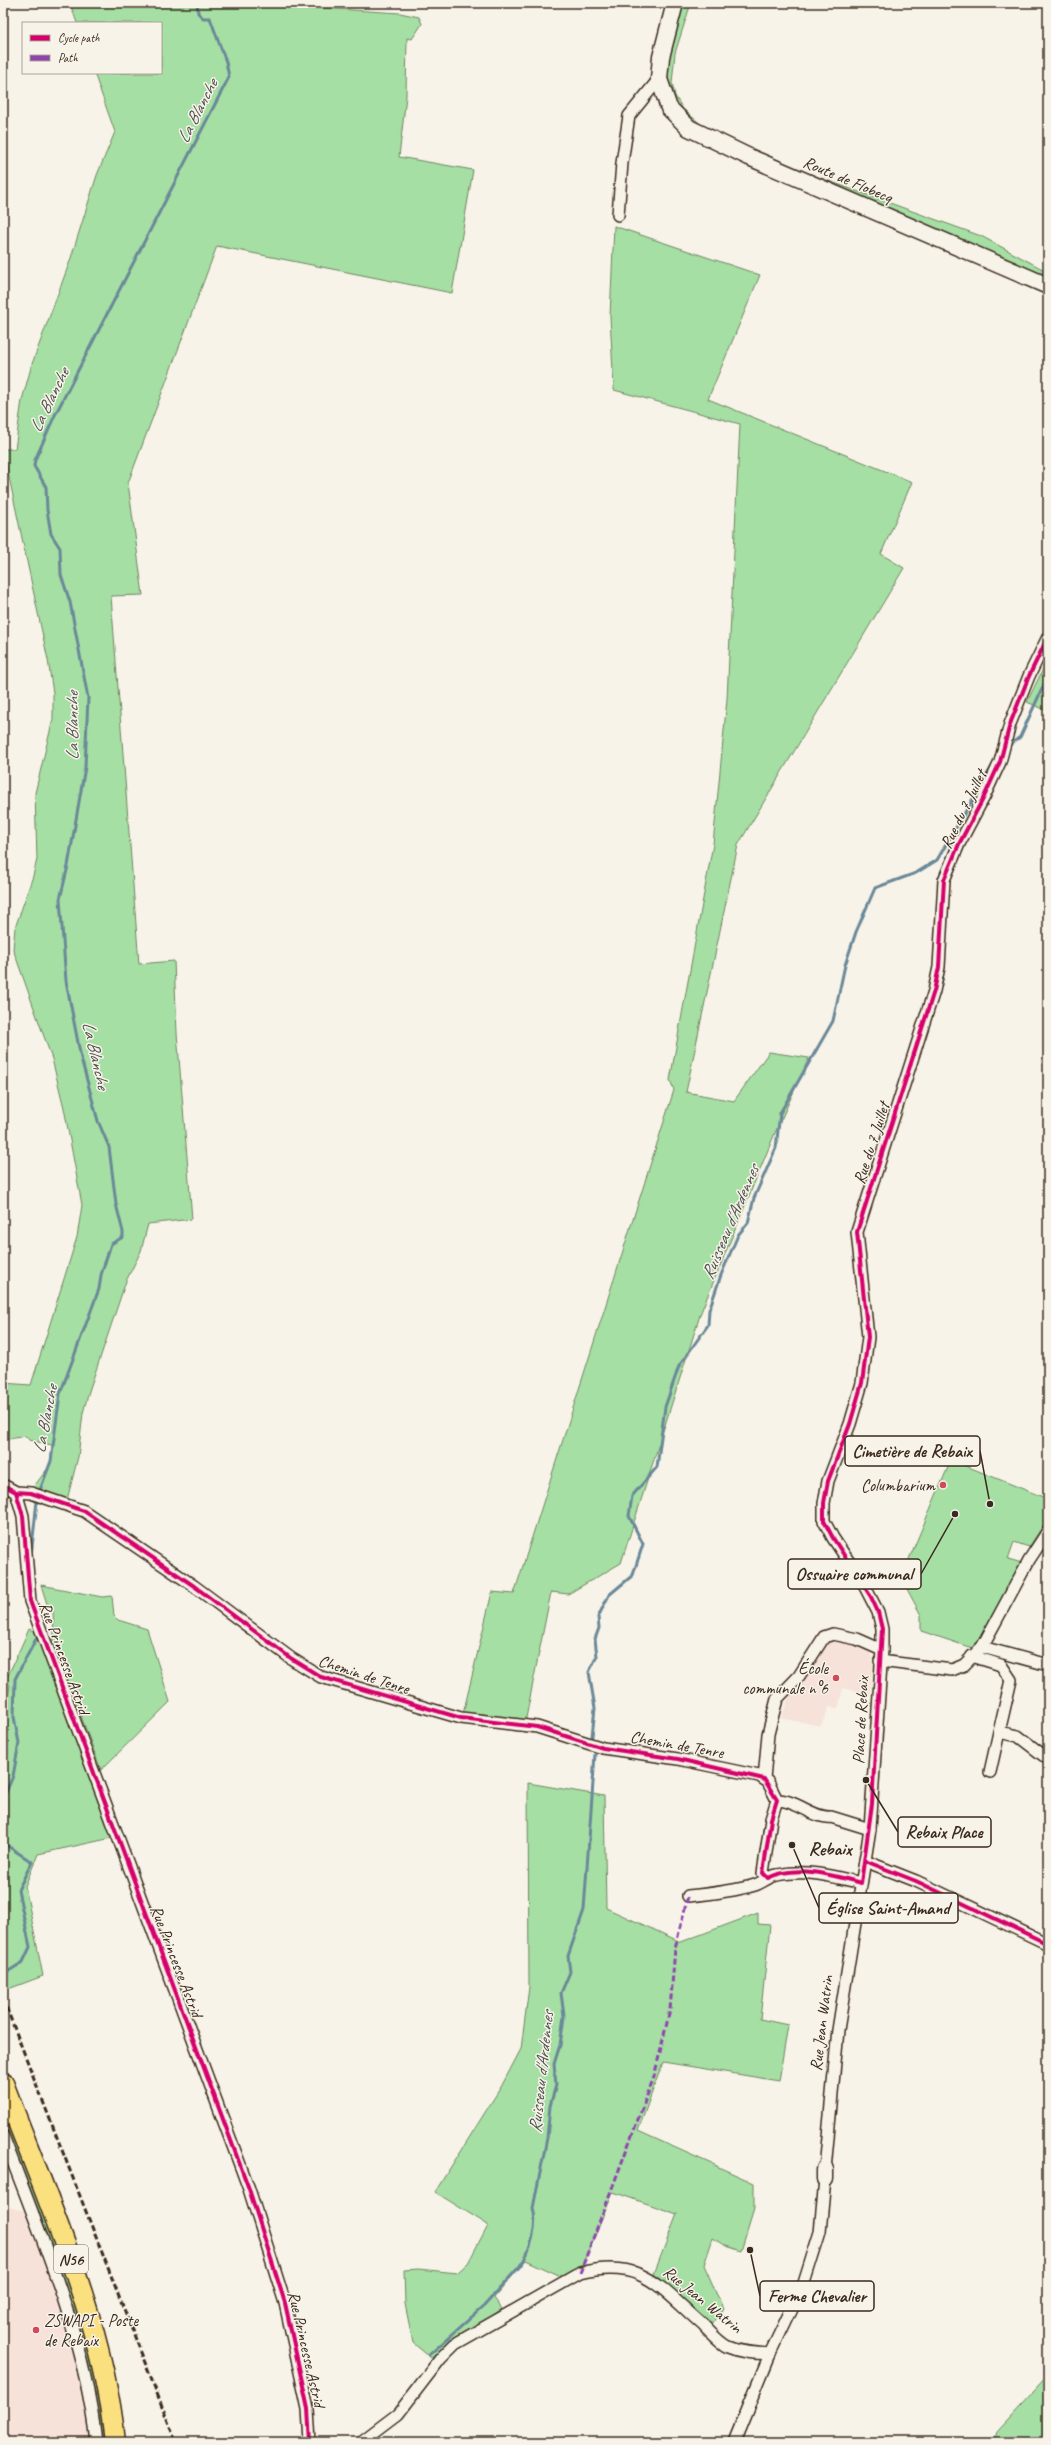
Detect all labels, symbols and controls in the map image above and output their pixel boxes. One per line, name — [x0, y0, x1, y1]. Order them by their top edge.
legend — [22, 22, 162, 74]
text: Cycle path — [58, 30, 100, 46]
text: Path — [58, 50, 78, 66]
water label: La Blanche — [172, 73, 224, 146]
street label: Route de Flobecq — [800, 151, 897, 208]
water label: La Blanche — [24, 362, 75, 436]
water label: La Blanche — [61, 689, 83, 760]
street label: Rue du 7 Juillet — [935, 764, 992, 852]
water label: La Blanche — [78, 1019, 115, 1094]
street label: Rue du 7 Juillet — [848, 1097, 895, 1187]
water label: Ruisseau d'Ardennes — [696, 1159, 765, 1282]
water label: La Blanche — [28, 1380, 63, 1455]
callout: Cimetière de Rebaix — [845, 1436, 980, 1466]
text: Cimetière de Rebaix — [852, 1440, 974, 1462]
place label: Columbarium — [861, 1475, 937, 1496]
marker: Columbarium — [938, 1480, 948, 1490]
callout: Ossuaire communal — [788, 1559, 921, 1589]
text: Ossuaire communal — [796, 1563, 916, 1585]
street label: Rue Princesse Astrid — [34, 1599, 95, 1719]
street label: Chemin de Tenre — [316, 1650, 413, 1699]
place label: École communale n°6 — [743, 1657, 829, 1699]
marker: École communale n°6 — [831, 1673, 841, 1683]
street label: Place de Rebaix — [848, 1674, 873, 1765]
street label: Chemin de Tenre — [629, 1726, 727, 1763]
callout: Rebaix Place — [898, 1817, 991, 1847]
text: Rebaix Place — [905, 1821, 985, 1843]
district label: Rebaix — [809, 1837, 853, 1861]
callout: Église Saint-Amand — [819, 1893, 958, 1923]
text: Église Saint-Amand — [827, 1897, 952, 1919]
street label: Rue Princesse Astrid — [146, 1902, 208, 2022]
street label: Rue Jean Watrin — [805, 1973, 838, 2072]
water label: Ruisseau d'Ardennes — [524, 2007, 559, 2134]
road number: N56 — [54, 2245, 88, 2273]
street label: Rue Jean Watrin — [659, 2261, 748, 2339]
callout: Ferme Chevalier — [760, 2281, 874, 2311]
text: Ferme Chevalier — [768, 2285, 869, 2307]
street label: Rue Princesse Astrid — [283, 2289, 331, 2411]
place label: ZSWAPI - Poste de Rebaix — [44, 2310, 139, 2351]
marker: ZSWAPI - Poste de Rebaix — [31, 2325, 41, 2335]

